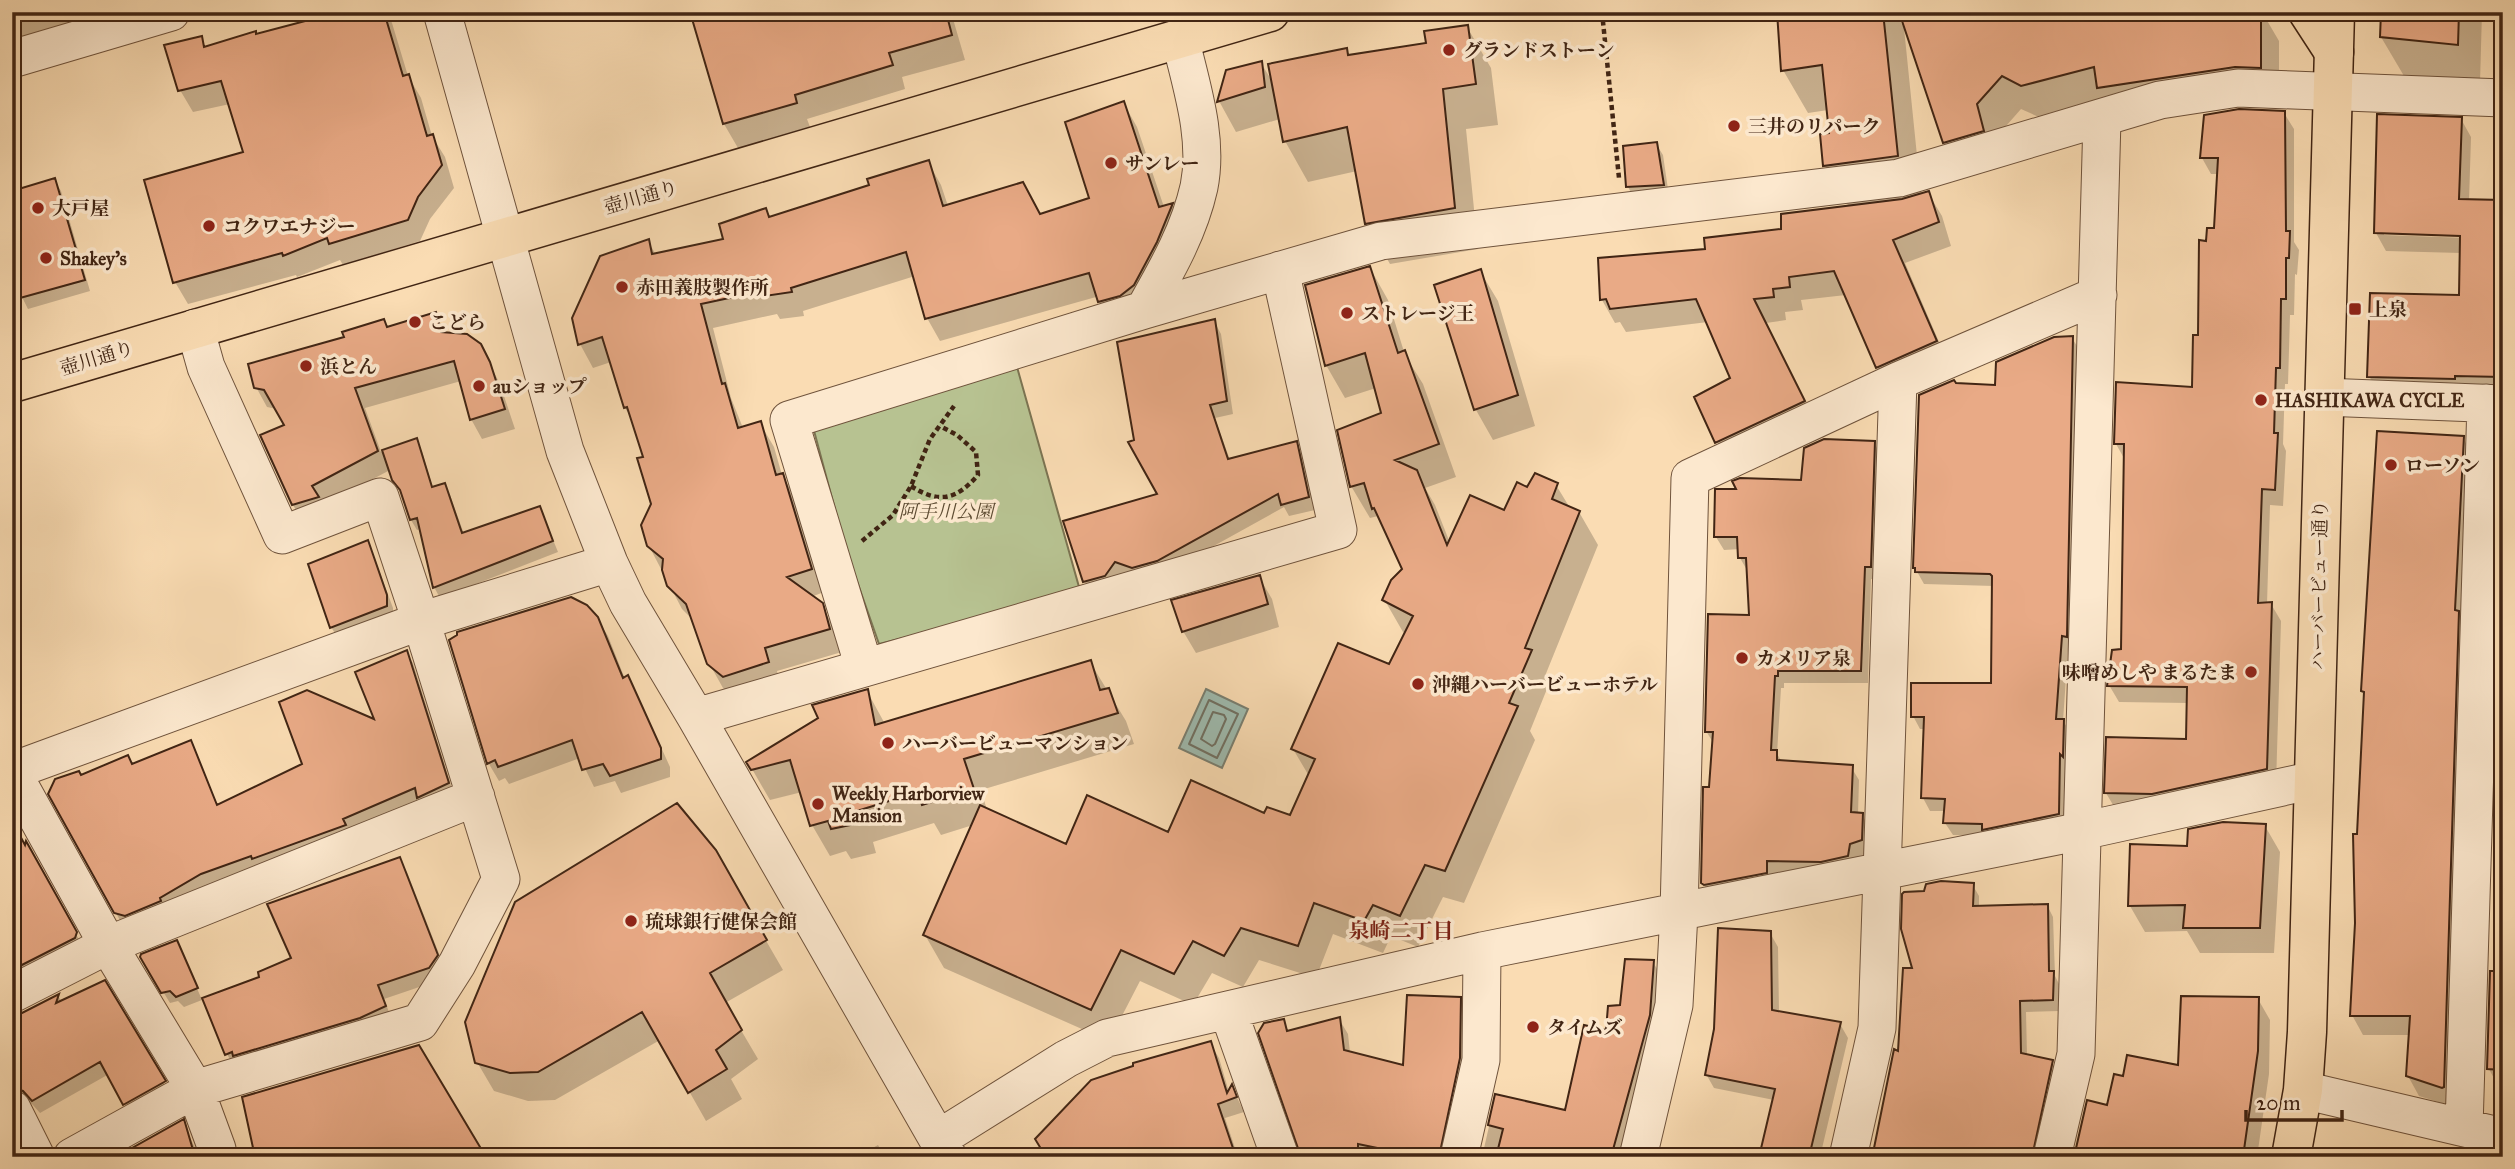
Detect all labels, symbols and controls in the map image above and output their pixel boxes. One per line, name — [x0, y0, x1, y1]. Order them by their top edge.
place label: グランドストーン — [1463, 39, 1614, 62]
marker: グランドストーン — [1441, 42, 1457, 58]
place label: 三井のリパーク — [1748, 115, 1880, 138]
marker: 三井のリパーク — [1726, 118, 1742, 134]
place label: サンレー — [1125, 152, 1200, 175]
marker: サンレー — [1103, 155, 1119, 171]
street label: 壺川通り — [601, 175, 681, 219]
place label: 大戸屋 — [52, 197, 109, 220]
marker: 大戸屋 — [30, 200, 46, 216]
place label: コクワエナジー — [223, 215, 356, 238]
marker: コクワエナジー — [201, 218, 217, 234]
place label: Shakey's — [60, 247, 127, 271]
marker: Shakey's — [38, 250, 54, 266]
place label: 赤田義肢製作所 — [636, 276, 769, 299]
marker: 赤田義肢製作所 — [614, 279, 630, 295]
place label: 上泉 — [2369, 298, 2407, 321]
marker: 上泉 — [2347, 301, 2363, 317]
place label: ストレージ王 — [1361, 302, 1475, 325]
marker: ストレージ王 — [1339, 305, 1355, 321]
place label: こどら — [429, 311, 486, 334]
marker: こどら — [407, 314, 423, 330]
street label: 壺川通り — [57, 336, 137, 380]
place label: 浜とん — [320, 355, 377, 378]
marker: 浜とん — [298, 358, 314, 374]
place label: auショップ — [493, 375, 587, 398]
marker: auショップ — [471, 378, 487, 394]
place label: HASHIKAWA CYCLE — [2275, 389, 2465, 412]
marker: HASHIKAWA CYCLE — [2253, 392, 2269, 408]
place label: ローソン — [2405, 454, 2480, 477]
marker: ローソン — [2383, 457, 2399, 473]
park label: 阿手川公園 — [898, 500, 996, 523]
street label: ハーバービュー通り — [2306, 500, 2332, 670]
place label: カメリア泉 — [1756, 647, 1851, 670]
marker: カメリア泉 — [1734, 650, 1750, 666]
place label: 味噌めしや まるたま — [2062, 661, 2237, 684]
marker: 味噌めしや まるたま — [2243, 664, 2259, 680]
place label: 沖縄ハーバービューホテル — [1432, 673, 1658, 696]
marker: 沖縄ハーバービューホテル — [1410, 676, 1426, 692]
place label: ハーバービューマンション — [902, 732, 1128, 755]
marker: ハーバービューマンション — [880, 735, 896, 751]
place label: Weekly Harborview Mansion — [832, 782, 986, 827]
marker: Weekly Harborview Mansion — [810, 796, 826, 812]
place label: 琉球銀行健保会館 — [645, 910, 797, 933]
marker: 琉球銀行健保会館 — [623, 913, 639, 929]
district label: 泉崎二丁目 — [1349, 918, 1454, 944]
place label: タイムズ — [1547, 1016, 1623, 1039]
marker: タイムズ — [1525, 1019, 1541, 1035]
scale bar — [2246, 1078, 2342, 1122]
text: 20 m — [2256, 1090, 2301, 1116]

